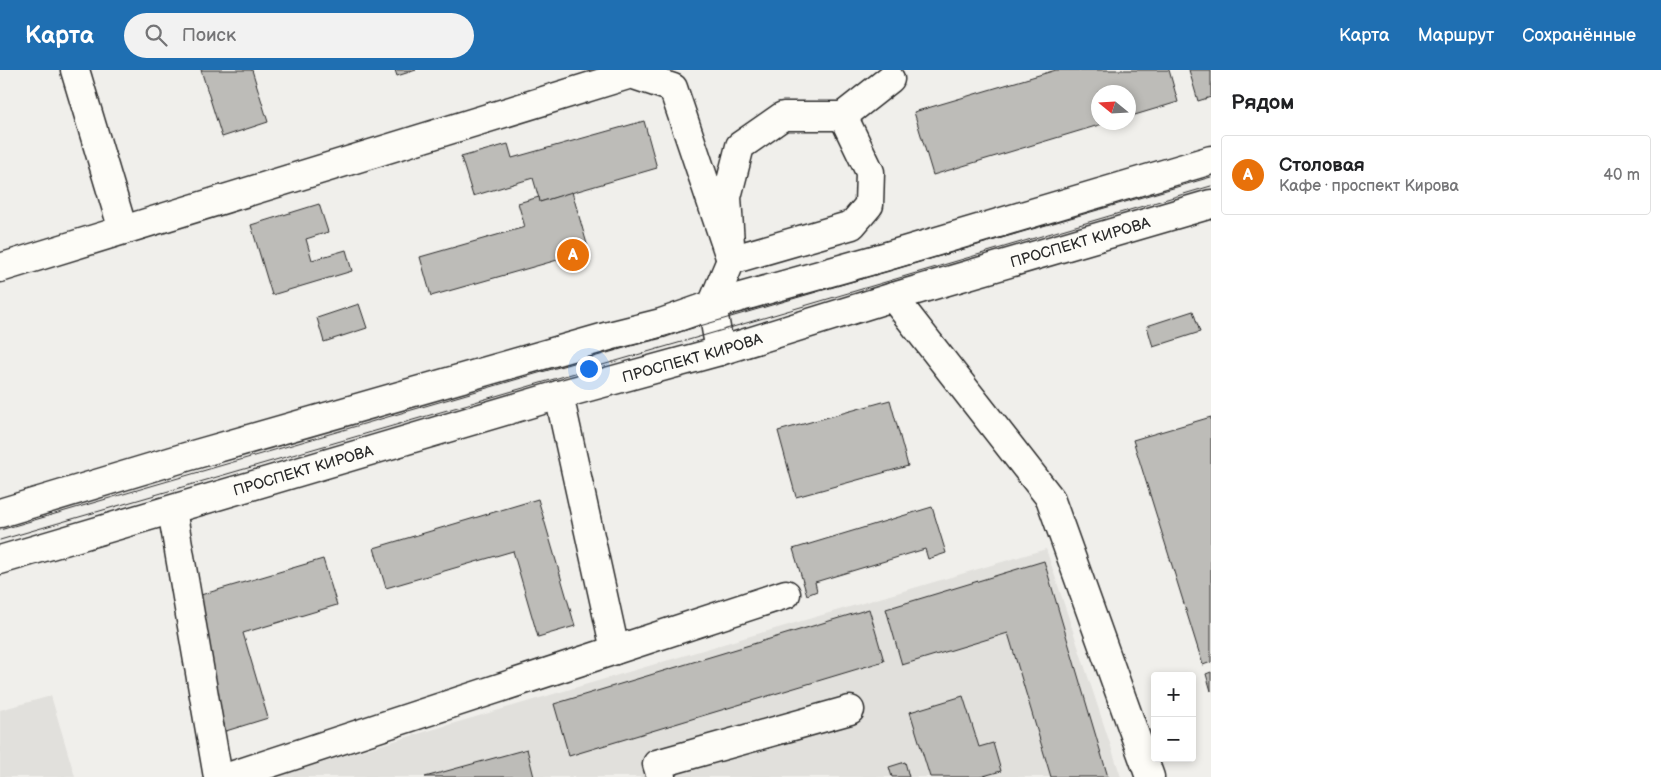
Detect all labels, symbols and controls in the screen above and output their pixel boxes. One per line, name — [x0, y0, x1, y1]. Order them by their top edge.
search box — [124, 13, 474, 58]
text: Карта — [25, 21, 94, 50]
icon: search — [142, 21, 170, 49]
text: Поиск — [182, 24, 236, 47]
text: Карта — [1339, 25, 1390, 46]
text: Маршрут — [1418, 25, 1494, 46]
text: Сохранённые — [1522, 25, 1636, 46]
north arrow — [1091, 85, 1136, 130]
text: Рядом — [1231, 90, 1294, 115]
text: Столовая — [1279, 154, 1365, 177]
text: A — [1243, 166, 1253, 185]
text: 40 m — [1603, 166, 1640, 185]
text: Кафе · проспект Кирова — [1279, 177, 1459, 196]
street label: ПРОСПЕКТ КИРОВА — [1008, 213, 1153, 272]
pin: A — [557, 236, 589, 274]
street label: ПРОСПЕКТ КИРОВА — [620, 329, 765, 387]
your location — [576, 356, 602, 382]
street label: ПРОСПЕКТ КИРОВА — [231, 441, 376, 500]
map controls — [1151, 672, 1196, 762]
button: + — [1151, 672, 1196, 717]
button: − — [1151, 717, 1196, 762]

